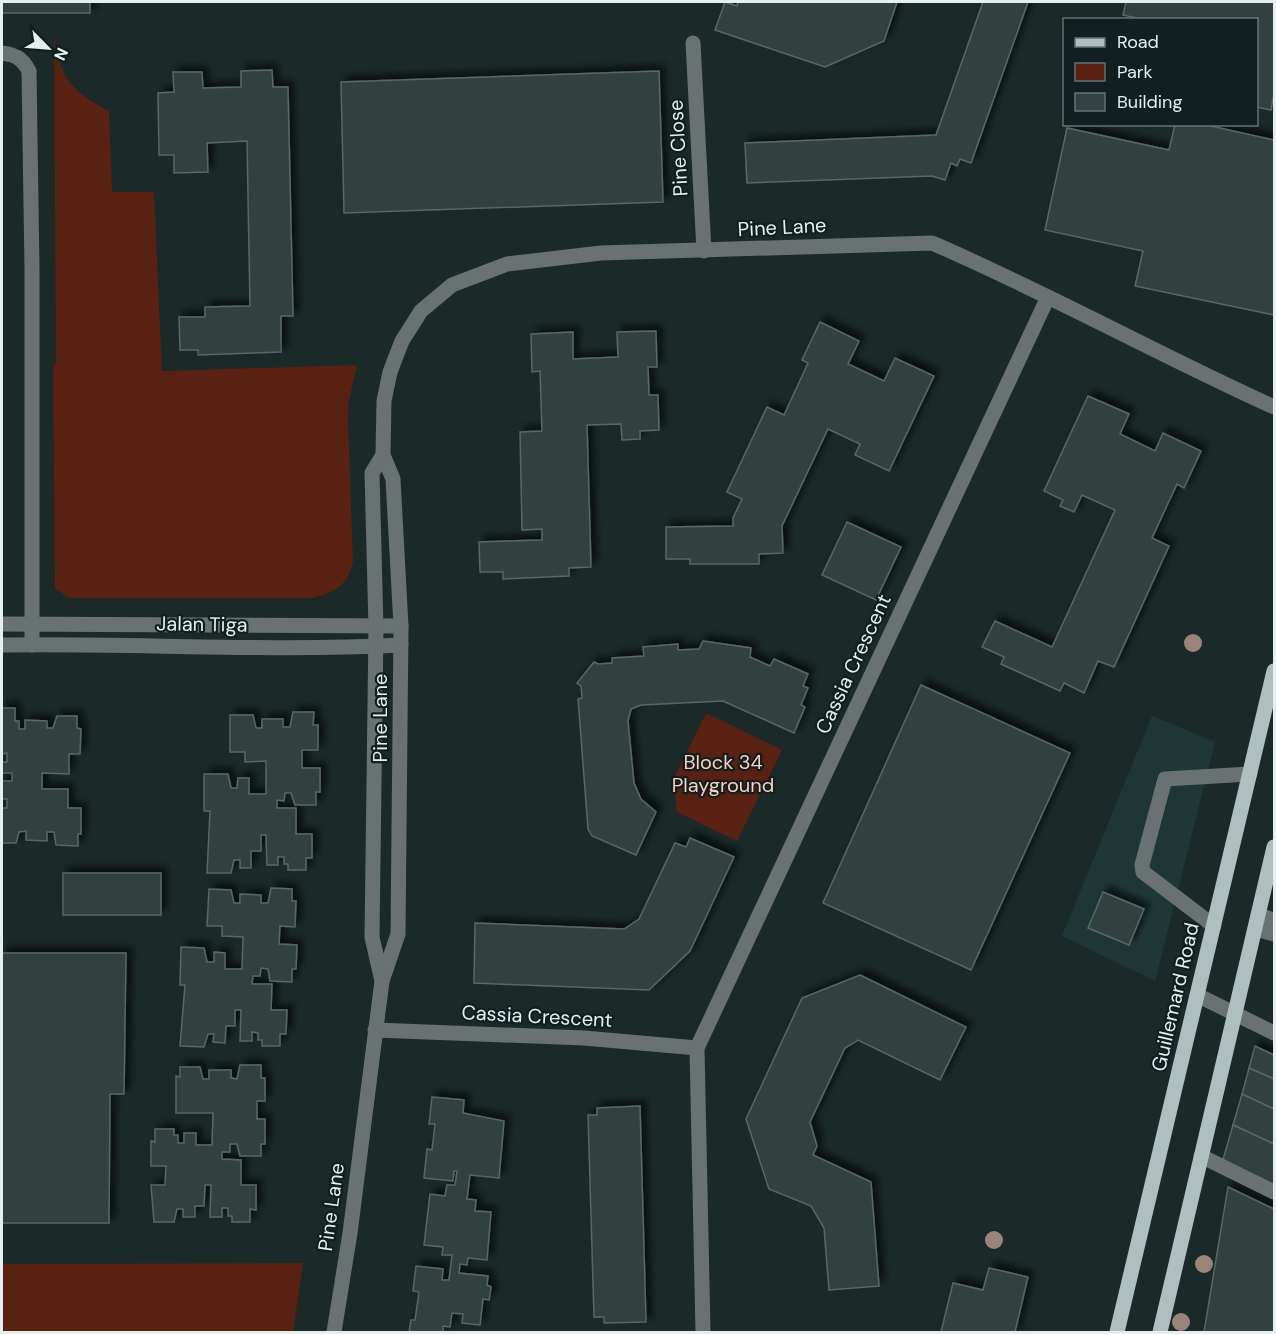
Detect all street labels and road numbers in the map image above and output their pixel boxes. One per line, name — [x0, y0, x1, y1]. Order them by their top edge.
street label: Pine Close — [662, 99, 694, 197]
street label: Pine Lane — [737, 212, 827, 242]
street label: Cassia Crescent — [809, 590, 897, 738]
street label: Jalan Tiga — [156, 610, 248, 638]
street label: Pine Lane — [367, 674, 393, 762]
street label: Guillemard Road — [1145, 920, 1205, 1074]
street label: Cassia Crescent — [461, 999, 613, 1033]
street label: Pine Lane — [312, 1161, 350, 1253]

